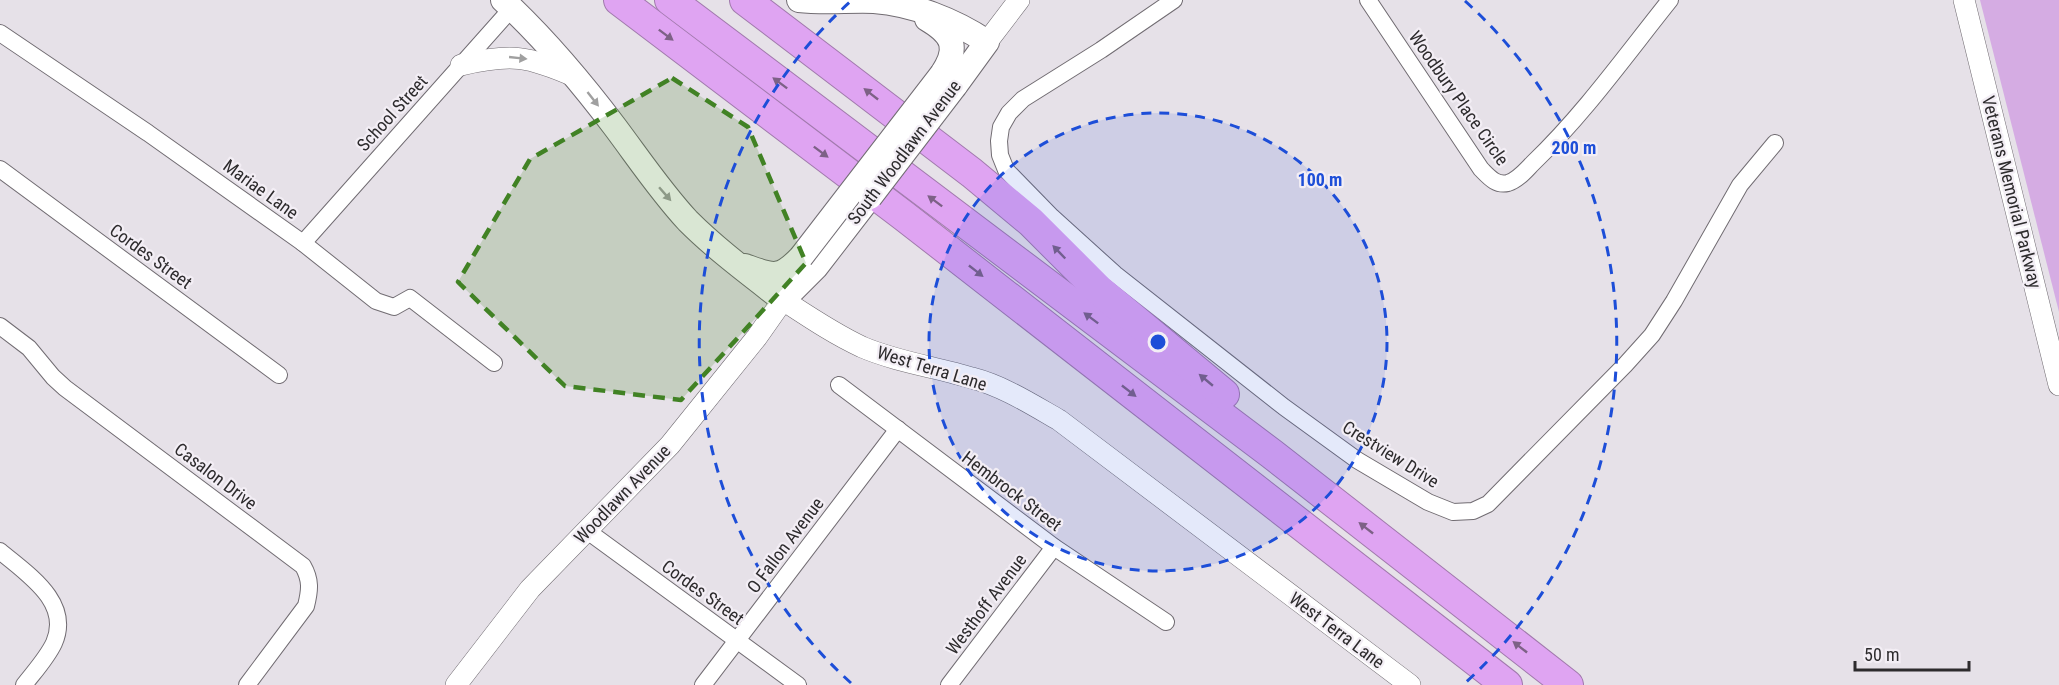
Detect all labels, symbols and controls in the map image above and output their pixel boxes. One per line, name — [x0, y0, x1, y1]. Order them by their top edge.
street label: Woodbury Place Circle — [1405, 27, 1513, 169]
one-way arrow — [658, 28, 673, 40]
one-way arrow — [509, 53, 528, 63]
street label: School Street — [352, 71, 432, 155]
street label: South Woodlawn Avenue — [843, 76, 965, 228]
one-way arrow — [772, 77, 788, 89]
one-way arrow — [863, 89, 878, 101]
one-way arrow — [586, 91, 599, 107]
street label: Veterans Memorial Parkway — [1978, 94, 2046, 291]
text: 200 m — [1552, 137, 1596, 158]
one-way arrow — [814, 146, 829, 158]
street label: Mariae Lane — [219, 155, 303, 223]
text: 100 m — [1298, 169, 1342, 190]
one-way arrow — [658, 186, 671, 201]
one-way arrow — [928, 195, 943, 207]
street label: Cordes Street — [106, 219, 196, 293]
one-way arrow — [1053, 245, 1067, 259]
one-way arrow — [968, 265, 983, 277]
one-way arrow — [1084, 312, 1100, 324]
centre of rings — [1148, 332, 1168, 352]
street label: West Terra Lane — [874, 341, 990, 395]
one-way arrow — [1199, 374, 1214, 386]
one-way arrow — [1122, 385, 1137, 397]
street label: Crestview Drive — [1339, 416, 1443, 492]
street label: Casalon Drive — [171, 438, 261, 514]
street label: Woodlawn Avenue — [569, 440, 675, 548]
street label: Hembrock Street — [958, 447, 1066, 535]
street label: O Fallon Avenue — [742, 493, 828, 597]
one-way arrow — [1358, 522, 1373, 534]
street label: Westhoff Avenue — [941, 550, 1031, 658]
street label: Cordes Street — [658, 555, 748, 629]
street label: West Terra Lane — [1285, 587, 1389, 673]
scale bar — [1855, 634, 1969, 672]
one-way arrow — [1512, 642, 1527, 654]
text: 50 m — [1864, 644, 1899, 665]

